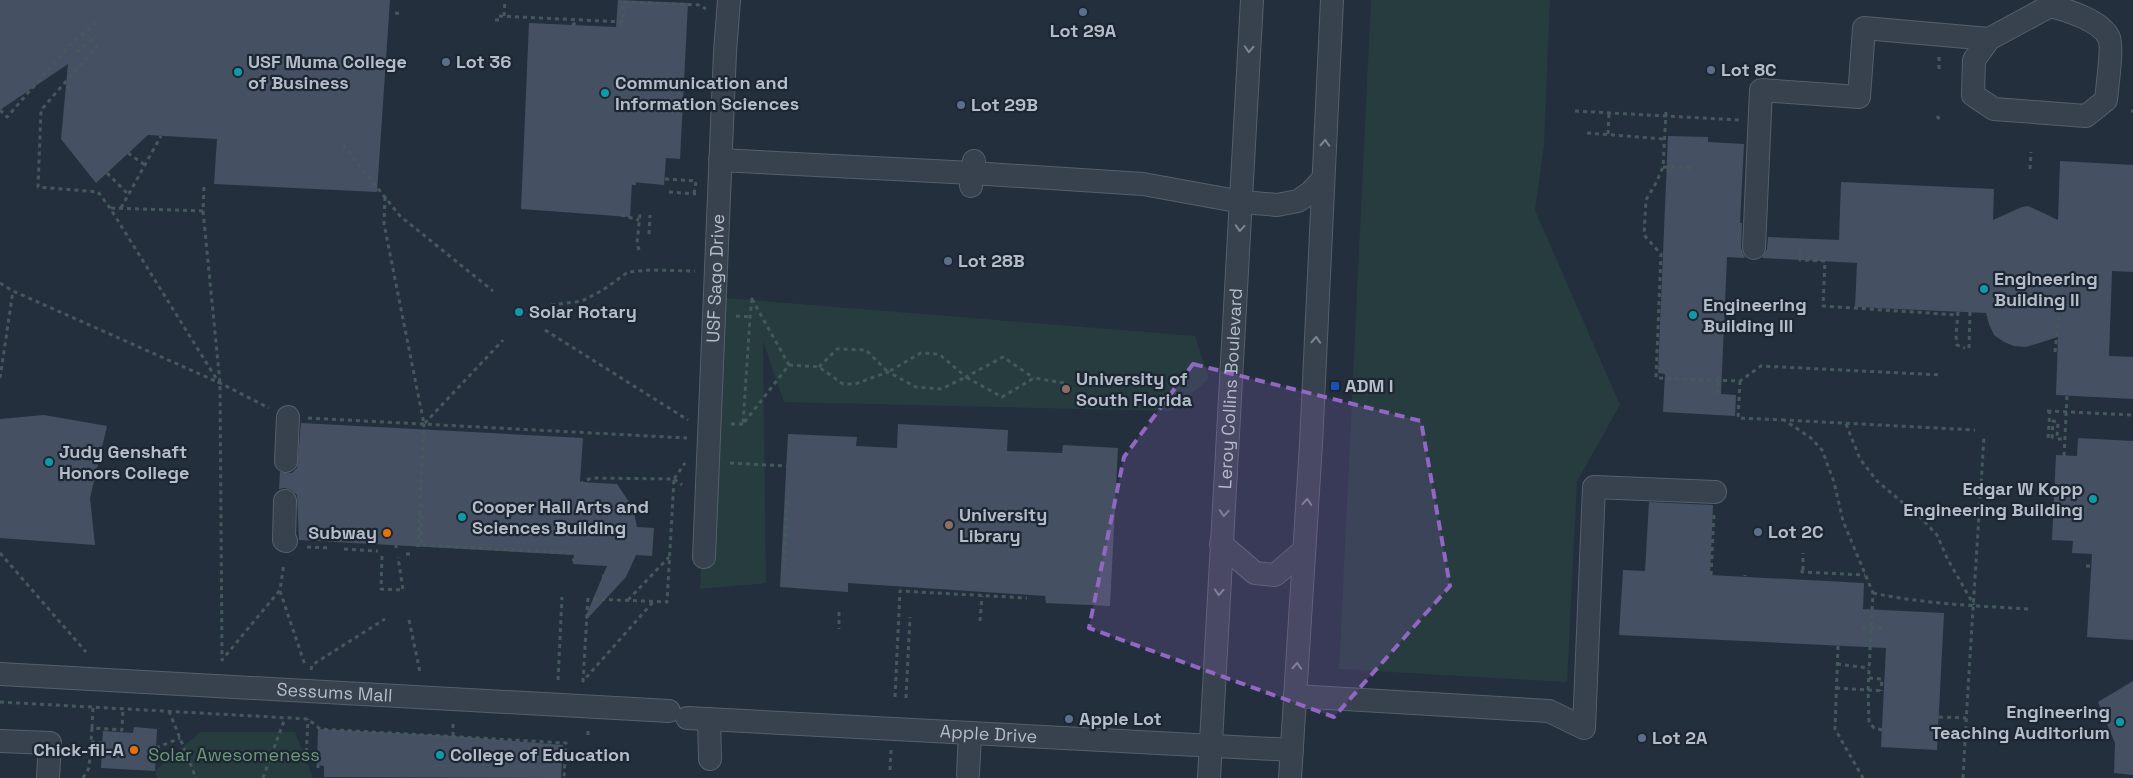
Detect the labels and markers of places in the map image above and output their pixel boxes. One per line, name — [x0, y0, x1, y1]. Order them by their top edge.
marker: Lot 29A — [1077, 6, 1089, 18]
place label: Lot 29A — [1050, 19, 1117, 42]
place label: USF Muma College of Business — [248, 50, 407, 94]
place label: Lot 36 — [456, 50, 511, 73]
marker: Lot 36 — [440, 56, 452, 68]
place label: Lot 8C — [1721, 58, 1777, 81]
marker: Lot 8C — [1705, 64, 1717, 76]
marker: USF Muma College of Business — [232, 66, 244, 78]
place label: Communication and Information Sciences — [615, 71, 799, 115]
marker: Communication and Information Sciences — [599, 87, 611, 99]
place label: Lot 29B — [971, 93, 1038, 116]
marker: Lot 29B — [955, 99, 967, 111]
place label: Lot 28B — [958, 249, 1025, 272]
marker: Lot 28B — [942, 255, 954, 267]
place label: Engineering Building II — [1994, 267, 2098, 311]
marker: Engineering Building II — [1978, 283, 1990, 295]
place label: Engineering Building III — [1703, 293, 1807, 337]
place label: Solar Rotary — [529, 300, 637, 323]
marker: Solar Rotary — [513, 306, 525, 318]
marker: Engineering Building III — [1687, 309, 1699, 321]
place label: University of South Florida — [1076, 367, 1193, 411]
place label: ADM I — [1345, 374, 1394, 397]
marker: ADM I — [1329, 380, 1341, 392]
marker: University of South Florida — [1060, 383, 1072, 395]
place label: Judy Genshaft Honors College — [59, 440, 189, 484]
marker: Judy Genshaft Honors College — [43, 456, 55, 468]
place label: Edgar W Kopp Engineering Building — [1903, 477, 2083, 521]
marker: Edgar W Kopp Engineering Building — [2087, 493, 2099, 505]
place label: Cooper Hall Arts and Sciences Building — [472, 495, 649, 539]
place label: University Library — [959, 503, 1047, 547]
marker: Cooper Hall Arts and Sciences Building — [456, 511, 468, 523]
marker: University Library — [943, 519, 955, 531]
place label: Lot 2C — [1768, 520, 1824, 543]
place label: Subway — [308, 521, 377, 544]
marker: Lot 2C — [1752, 526, 1764, 538]
marker: Subway — [381, 527, 393, 539]
place label: Engineering Teaching Auditorium — [1931, 700, 2110, 744]
place label: Apple Lot — [1079, 707, 1162, 730]
marker: Apple Lot — [1063, 713, 1075, 725]
marker: Engineering Teaching Auditorium — [2114, 716, 2126, 728]
place label: Lot 2A — [1652, 726, 1708, 749]
marker: Lot 2A — [1636, 732, 1648, 744]
place label: Chick-fil-A — [33, 738, 125, 761]
place label: College of Education — [450, 743, 630, 766]
marker: Chick-fil-A — [128, 744, 140, 756]
marker: College of Education — [434, 749, 446, 761]

